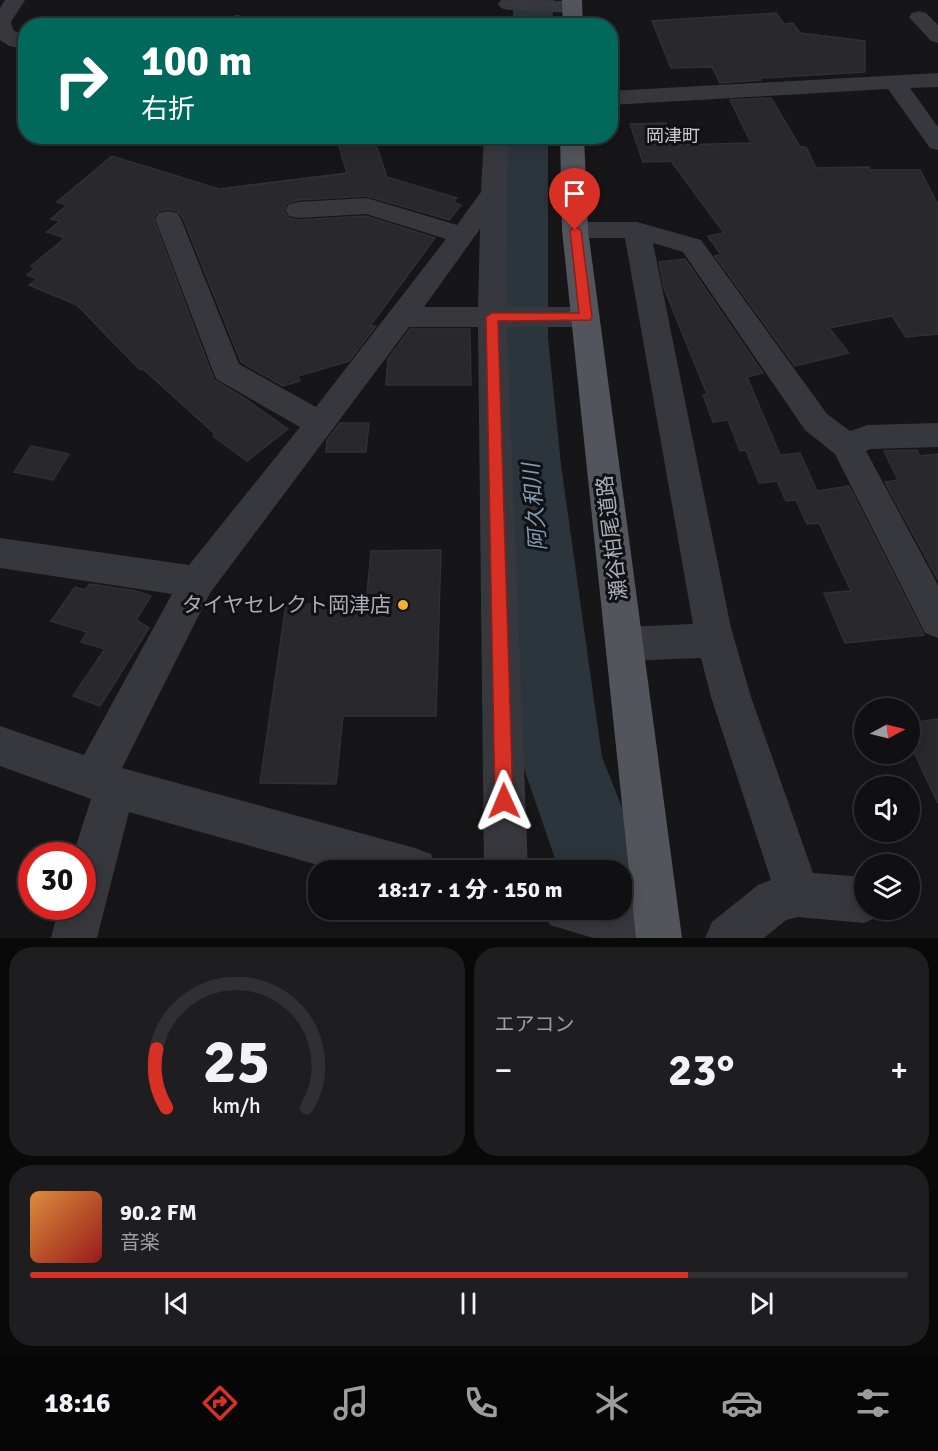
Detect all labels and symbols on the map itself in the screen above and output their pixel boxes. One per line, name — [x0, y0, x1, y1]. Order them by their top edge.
district label: 岡津町 — [646, 125, 700, 147]
pin — [549, 168, 600, 230]
water label: 阿久和川 — [517, 460, 552, 552]
street label: 瀬谷柏尾道路 — [591, 474, 633, 602]
place label: タイヤセレクト岡津店 — [182, 592, 391, 618]
marker: タイヤセレクト岡津店 — [396, 598, 410, 612]
north arrow — [854, 698, 920, 764]
position arrow — [472, 769, 536, 833]
speed limit sign: 30 — [18, 842, 96, 920]

